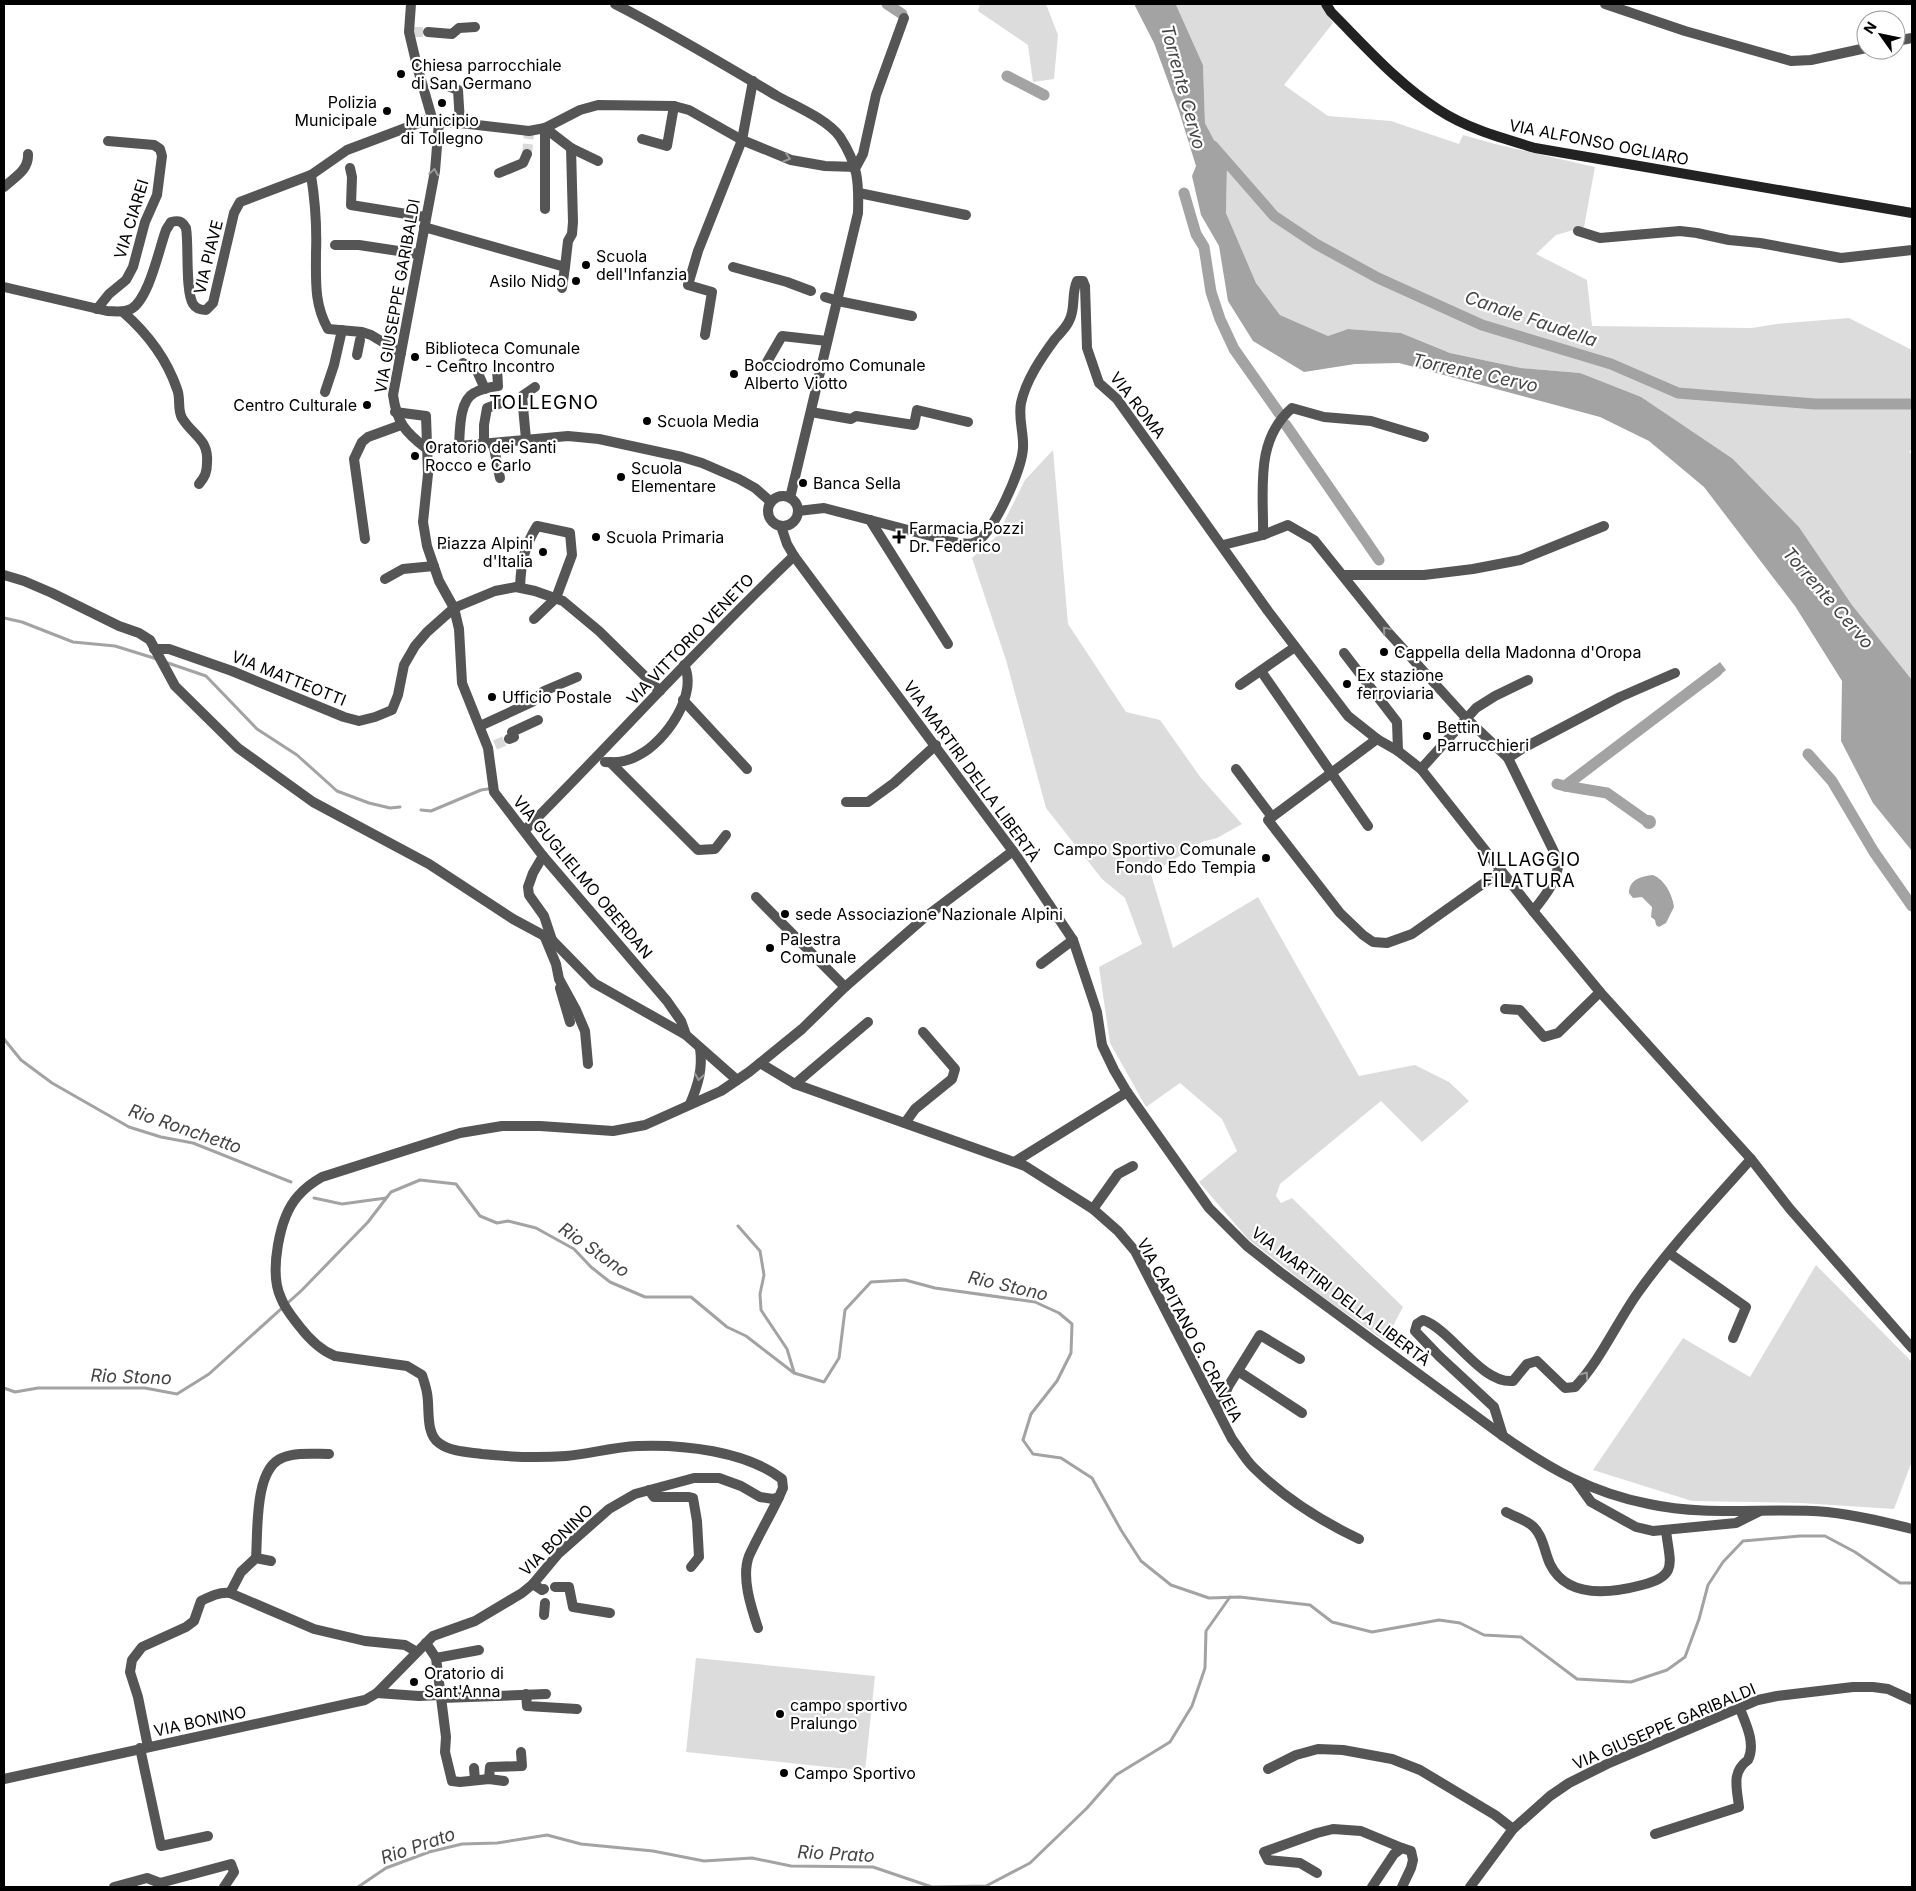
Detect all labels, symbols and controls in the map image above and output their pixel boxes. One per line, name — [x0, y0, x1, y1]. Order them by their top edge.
north arrow — [1856, 10, 1906, 60]
text: N — [1860, 19, 1880, 37]
water label: Torrente Cervo — [1157, 22, 1210, 151]
place label: Chiesa parrocchiale di San Germano — [411, 55, 562, 93]
marker: Chiesa parrocchiale di San Germano — [395, 68, 407, 80]
place label: Polizia Municipale — [295, 92, 377, 130]
marker: Municipio di Tollegno — [436, 97, 448, 109]
marker: Polizia Municipale — [381, 105, 393, 117]
place label: Municipio di Tollegno — [401, 110, 483, 148]
street label: VIA ALFONSO OGLIARO — [1507, 115, 1691, 169]
one-way arrow — [782, 152, 791, 162]
one-way arrow — [428, 168, 439, 176]
street label: VIA CIAREI — [109, 177, 153, 261]
street label: VIA GIUSEPPE GARIBALDI — [370, 197, 424, 395]
street label: VIA PIAVE — [189, 218, 227, 296]
place label: Scuola dell'Infanzia — [596, 246, 687, 284]
marker: Scuola dell'Infanzia — [580, 259, 592, 271]
place label: Asilo Nido — [489, 271, 566, 291]
marker: Asilo Nido — [570, 275, 582, 287]
water label: Canale Faudella — [1462, 286, 1600, 351]
place label: Biblioteca Comunale - Centro Incontro — [425, 338, 580, 376]
water label: Torrente Cervo — [1410, 349, 1540, 396]
marker: Biblioteca Comunale - Centro Incontro — [409, 351, 421, 363]
place label: Bocciodromo Comunale Alberto Viotto — [744, 355, 925, 393]
marker: Bocciodromo Comunale Alberto Viotto — [728, 368, 740, 380]
street label: VIA ROMA — [1106, 368, 1170, 442]
district label: TOLLEGNO — [489, 391, 599, 414]
place label: Centro Culturale — [233, 395, 357, 415]
marker: Centro Culturale — [361, 399, 373, 411]
place label: Scuola Media — [657, 411, 759, 431]
marker: Scuola Media — [641, 415, 653, 427]
place label: Oratorio dei Santi Rocco e Carlo — [425, 437, 556, 475]
marker: Oratorio dei Santi Rocco e Carlo — [409, 450, 421, 462]
place label: Scuola Elementare — [631, 458, 716, 496]
marker: Scuola Elementare — [615, 471, 627, 483]
place label: Banca Sella — [813, 473, 901, 493]
marker: Banca Sella — [797, 477, 809, 489]
place label: Farmacia Pozzi Dr. Federico — [909, 518, 1024, 556]
place label: Scuola Primaria — [606, 527, 724, 547]
marker: Scuola Primaria — [590, 531, 602, 543]
marker: Farmacia Pozzi Dr. Federico — [893, 531, 905, 543]
place label: Piazza Alpini d'Italia — [437, 533, 533, 571]
water label: Torrente Cervo — [1779, 543, 1878, 653]
marker: Piazza Alpini d'Italia — [537, 546, 549, 558]
street label: VIA VITTORIO VENETO — [622, 569, 758, 709]
one-way arrow — [1383, 627, 1392, 636]
place label: Cappella della Madonna d'Oropa — [1394, 642, 1642, 662]
street label: VIA MATTEOTTI — [229, 646, 349, 710]
marker: Cappella della Madonna d'Oropa — [1378, 646, 1390, 658]
place label: Ex stazione ferroviaria — [1357, 665, 1444, 703]
street label: VIA MARTIRI DELLA LIBERTÀ — [900, 677, 1044, 865]
marker: Ex stazione ferroviaria — [1341, 678, 1353, 690]
place label: Ufficio Postale — [502, 687, 612, 707]
marker: Ufficio Postale — [486, 691, 498, 703]
place label: Bettin Parrucchieri — [1437, 717, 1529, 755]
marker: Bettin Parrucchieri — [1421, 730, 1433, 742]
street label: VIA GUGLIELMO OBERDAN — [509, 791, 657, 963]
place label: Campo Sportivo Comunale Fondo Edo Tempia — [1053, 839, 1256, 877]
district label: VILLAGGIO FILATURA — [1477, 849, 1581, 891]
marker: Campo Sportivo Comunale Fondo Edo Tempia — [1260, 852, 1272, 864]
place label: sede Associazione Nazionale Alpini — [795, 904, 1063, 924]
marker: sede Associazione Nazionale Alpini — [779, 908, 791, 920]
place label: Palestra Comunale — [780, 929, 856, 967]
marker: Palestra Comunale — [764, 942, 776, 954]
one-way arrow — [694, 1072, 705, 1081]
water label: Rio Ronchetto — [126, 1099, 244, 1158]
water label: Rio Stono — [555, 1218, 634, 1282]
street label: VIA MARTIRI DELLA LIBERTÀ — [1248, 1222, 1434, 1370]
street label: VIA CAPITANO G. CRAVEIA — [1133, 1235, 1247, 1425]
water label: Rio Stono — [966, 1266, 1050, 1305]
water label: Rio Stono — [90, 1365, 172, 1388]
one-way arrow — [1579, 1371, 1588, 1381]
street label: VIA BONINO — [515, 1500, 597, 1580]
place label: Oratorio di Sant'Anna — [424, 1663, 504, 1701]
marker: Oratorio di Sant'Anna — [408, 1676, 420, 1688]
street label: VIA GIUSEPPE GARIBALDI — [1569, 1678, 1759, 1774]
place label: campo sportivo Pralungo — [790, 1695, 908, 1733]
street label: VIA BONINO — [152, 1701, 248, 1741]
marker: campo sportivo Pralungo — [774, 1708, 786, 1720]
place label: Campo Sportivo — [794, 1763, 916, 1783]
marker: Campo Sportivo — [778, 1767, 790, 1779]
water label: Rio Prato — [378, 1823, 458, 1868]
water label: Rio Prato — [797, 1841, 875, 1866]

